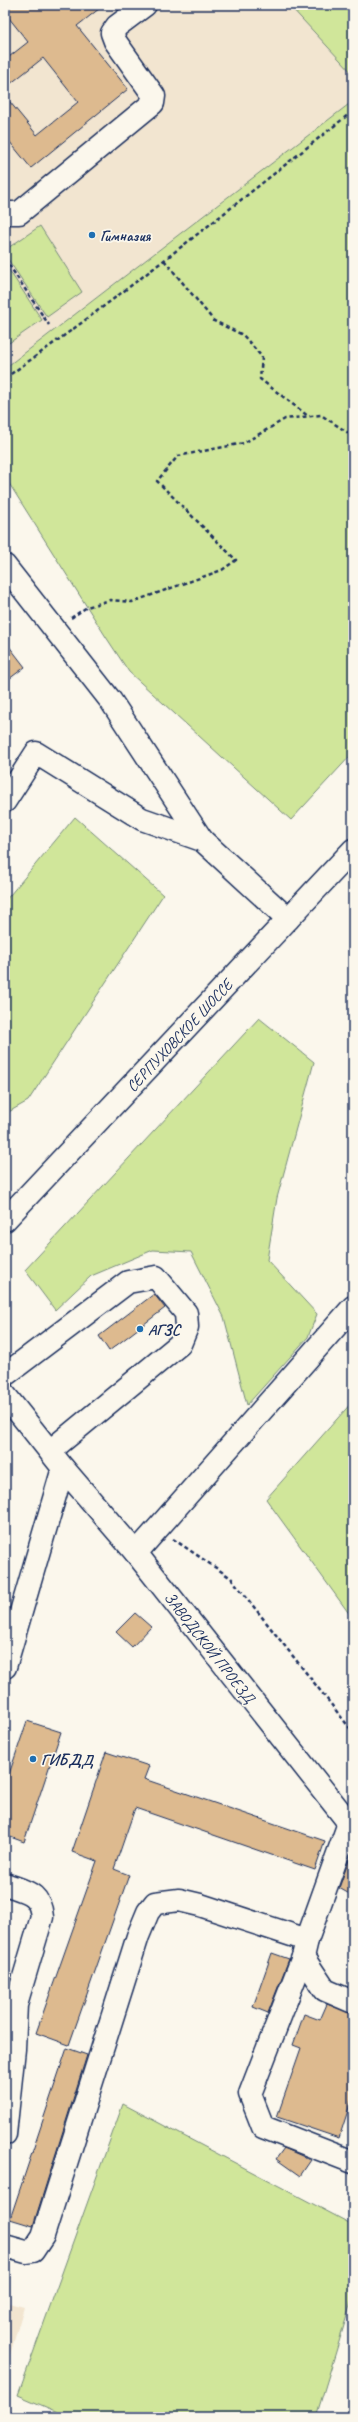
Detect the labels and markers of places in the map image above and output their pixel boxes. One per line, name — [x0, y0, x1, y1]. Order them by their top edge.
place label: Гимназия — [100, 226, 151, 246]
marker: Гимназия — [87, 230, 97, 240]
place label: АГЗС — [148, 1320, 182, 1340]
marker: АГЗС — [135, 1324, 145, 1334]
place label: ГИБДД — [41, 1750, 95, 1770]
marker: ГИБДД — [28, 1754, 38, 1764]

